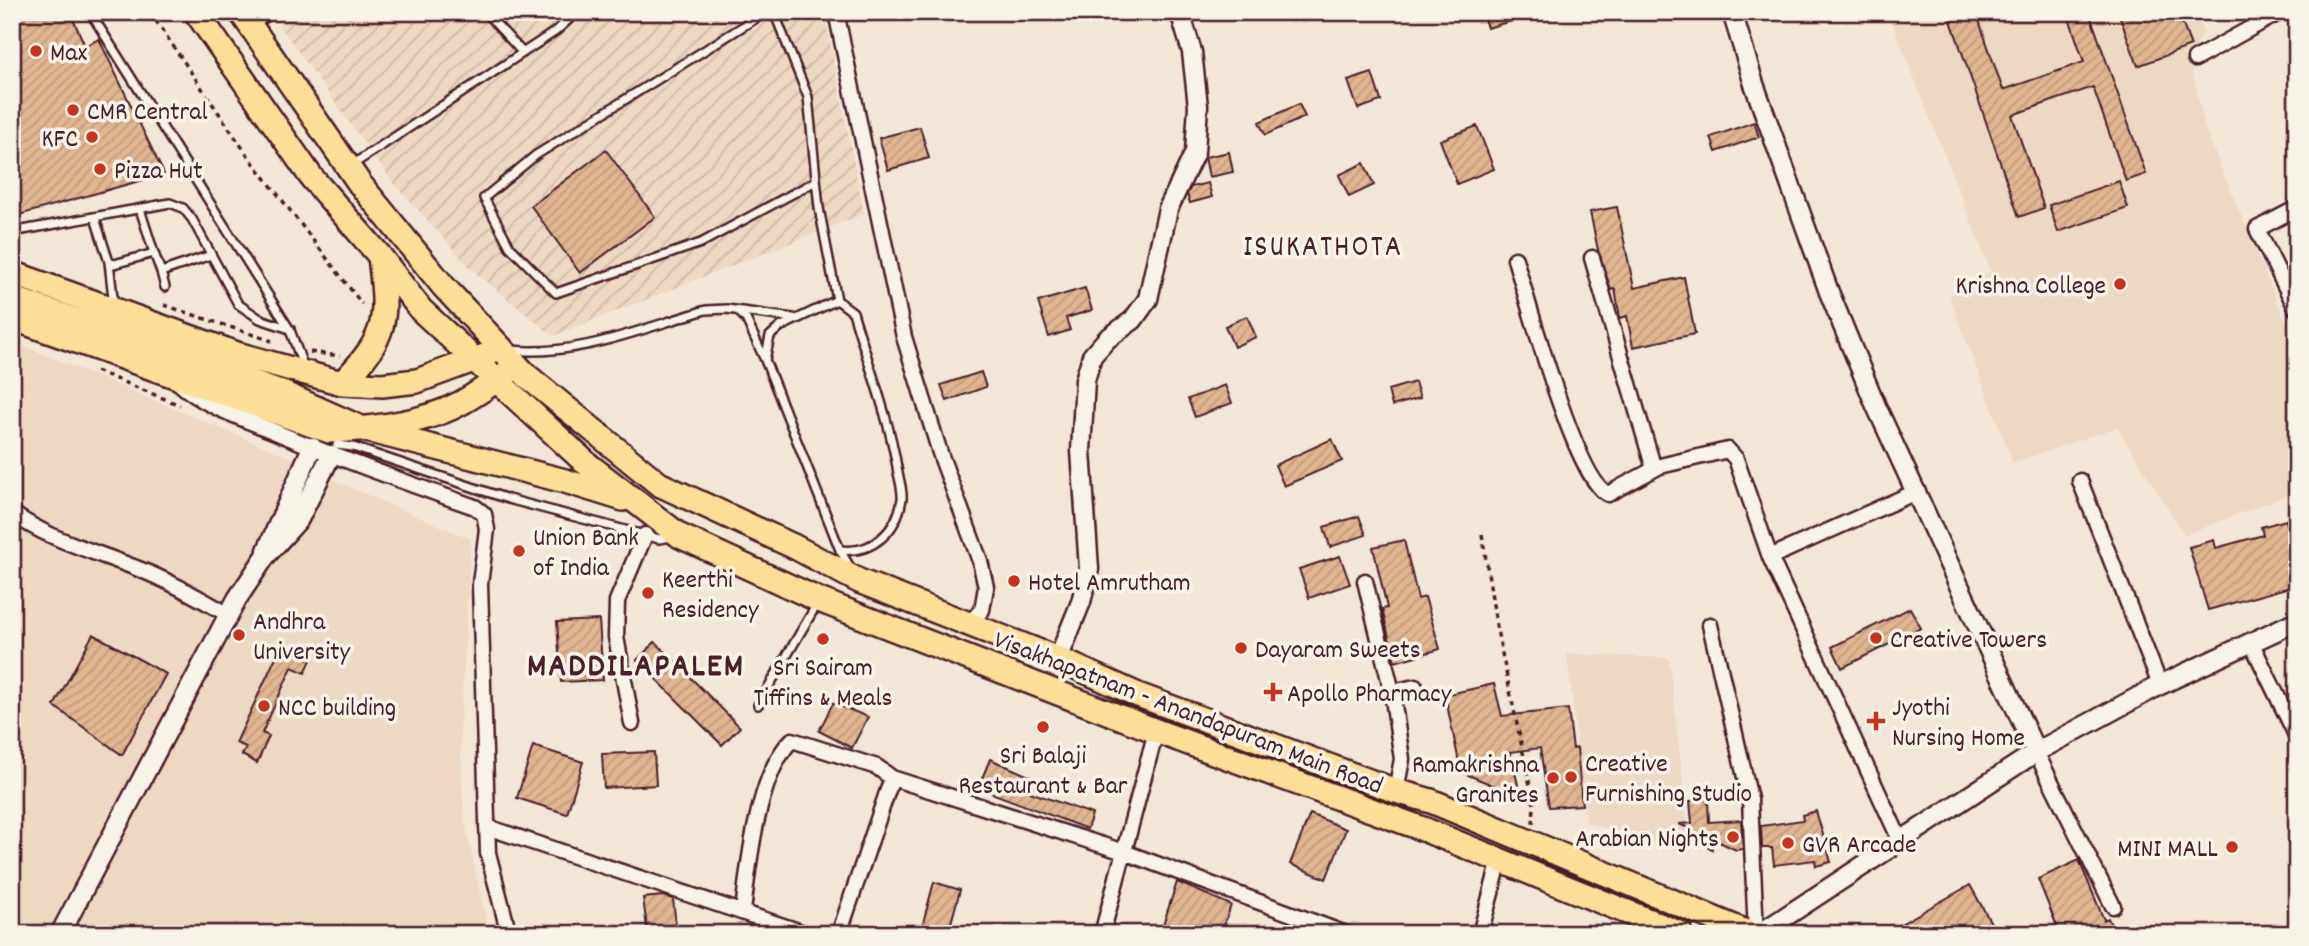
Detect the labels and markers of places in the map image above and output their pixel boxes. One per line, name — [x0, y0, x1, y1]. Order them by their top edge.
place label: Max — [50, 36, 87, 73]
marker: Max — [28, 43, 44, 59]
place label: CMR Central — [87, 95, 208, 132]
marker: CMR Central — [65, 102, 81, 118]
place label: KFC — [42, 122, 78, 159]
marker: KFC — [84, 129, 100, 145]
place label: Pizza Hut — [114, 154, 203, 191]
marker: Pizza Hut — [92, 161, 108, 177]
place label: Krishna College — [1956, 269, 2106, 306]
marker: Krishna College — [2112, 276, 2128, 292]
place label: Union Bank of India — [533, 521, 639, 588]
marker: Union Bank of India — [511, 543, 527, 559]
place label: Keerthi Residency — [662, 563, 759, 630]
place label: Hotel Amrutham — [1028, 566, 1191, 603]
marker: Hotel Amrutham — [1006, 573, 1022, 589]
marker: Keerthi Residency — [640, 585, 656, 601]
place label: Andhra University — [253, 605, 351, 672]
place label: Creative Towers — [1890, 623, 2047, 660]
marker: Andhra University — [231, 627, 247, 643]
marker: Creative Towers — [1868, 630, 1884, 646]
marker: Sri Sairam Tiffins & Meals — [815, 631, 831, 647]
place label: Dayaram Sweets — [1255, 633, 1421, 670]
marker: Dayaram Sweets — [1233, 640, 1249, 656]
place label: Sri Sairam Tiffins & Meals — [753, 651, 893, 718]
place label: Apollo Pharmacy — [1287, 677, 1452, 714]
marker: Apollo Pharmacy — [1265, 684, 1281, 700]
place label: NCC building — [278, 691, 396, 728]
place label: Jyothi Nursing Home — [1892, 691, 2025, 758]
marker: NCC building — [256, 698, 272, 714]
marker: Jyothi Nursing Home — [1866, 711, 1886, 731]
marker: Sri Balaji Restaurant & Bar — [1035, 719, 1051, 735]
place label: Sri Balaji Restaurant & Bar — [958, 739, 1128, 806]
place label: Creative Furnishing Studio — [1585, 747, 1752, 814]
place label: Ramakrishna Granites — [1412, 748, 1540, 815]
marker: Creative Furnishing Studio — [1563, 769, 1579, 785]
marker: Ramakrishna Granites — [1545, 770, 1561, 786]
place label: Arabian Nights — [1575, 822, 1719, 859]
place label: GVR Arcade — [1802, 828, 1916, 865]
marker: Arabian Nights — [1725, 829, 1741, 845]
place label: MINI MALL — [2117, 832, 2218, 869]
marker: GVR Arcade — [1780, 835, 1796, 851]
marker: MINI MALL — [2224, 839, 2240, 855]

